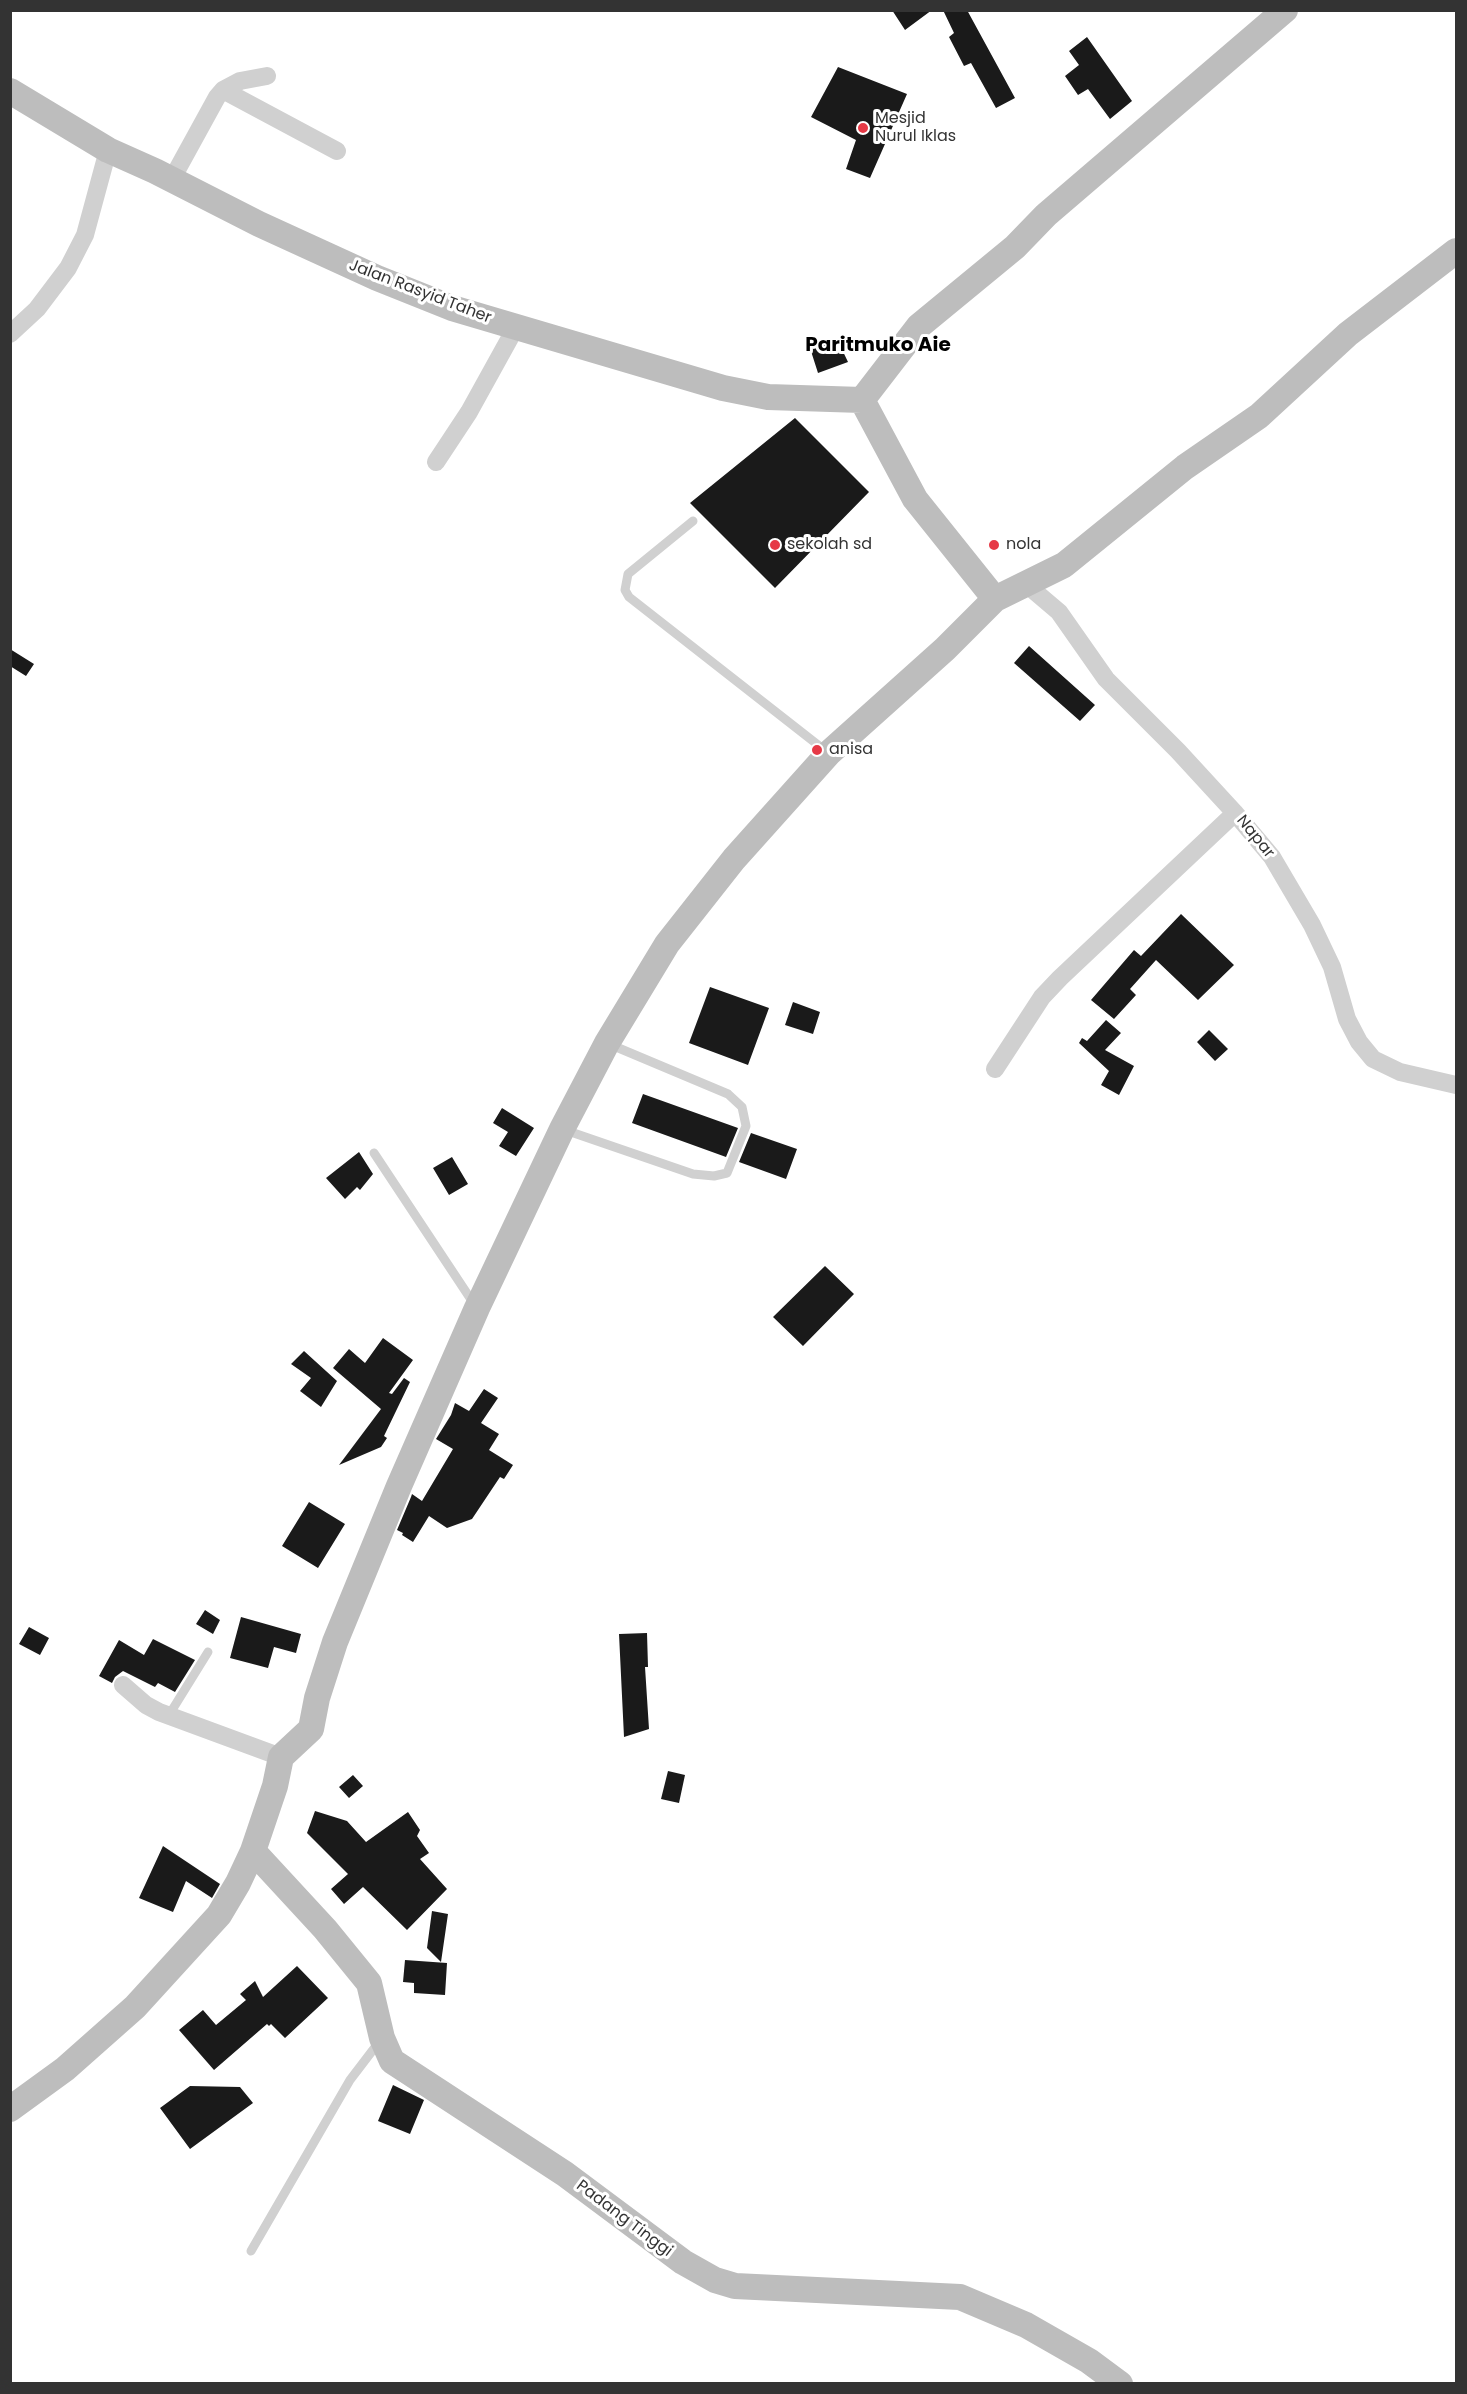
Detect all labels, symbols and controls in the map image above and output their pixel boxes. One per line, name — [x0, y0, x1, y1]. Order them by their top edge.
place label: Mesjid Nurul Iklas — [875, 109, 956, 147]
marker: Mesjid Nurul Iklas — [856, 121, 870, 135]
street label: Jalan Rasyid Taher — [346, 256, 494, 328]
district label: Paritmuko Aie — [805, 334, 951, 358]
place label: sekolah sd — [787, 535, 872, 555]
place label: nola — [1006, 535, 1041, 555]
marker: sekolah sd — [768, 538, 782, 552]
marker: nola — [987, 538, 1001, 552]
place label: anisa — [829, 740, 873, 760]
marker: anisa — [810, 743, 824, 757]
street label: Napar — [1232, 812, 1278, 862]
street label: Padang Tinggi — [572, 2177, 676, 2261]

